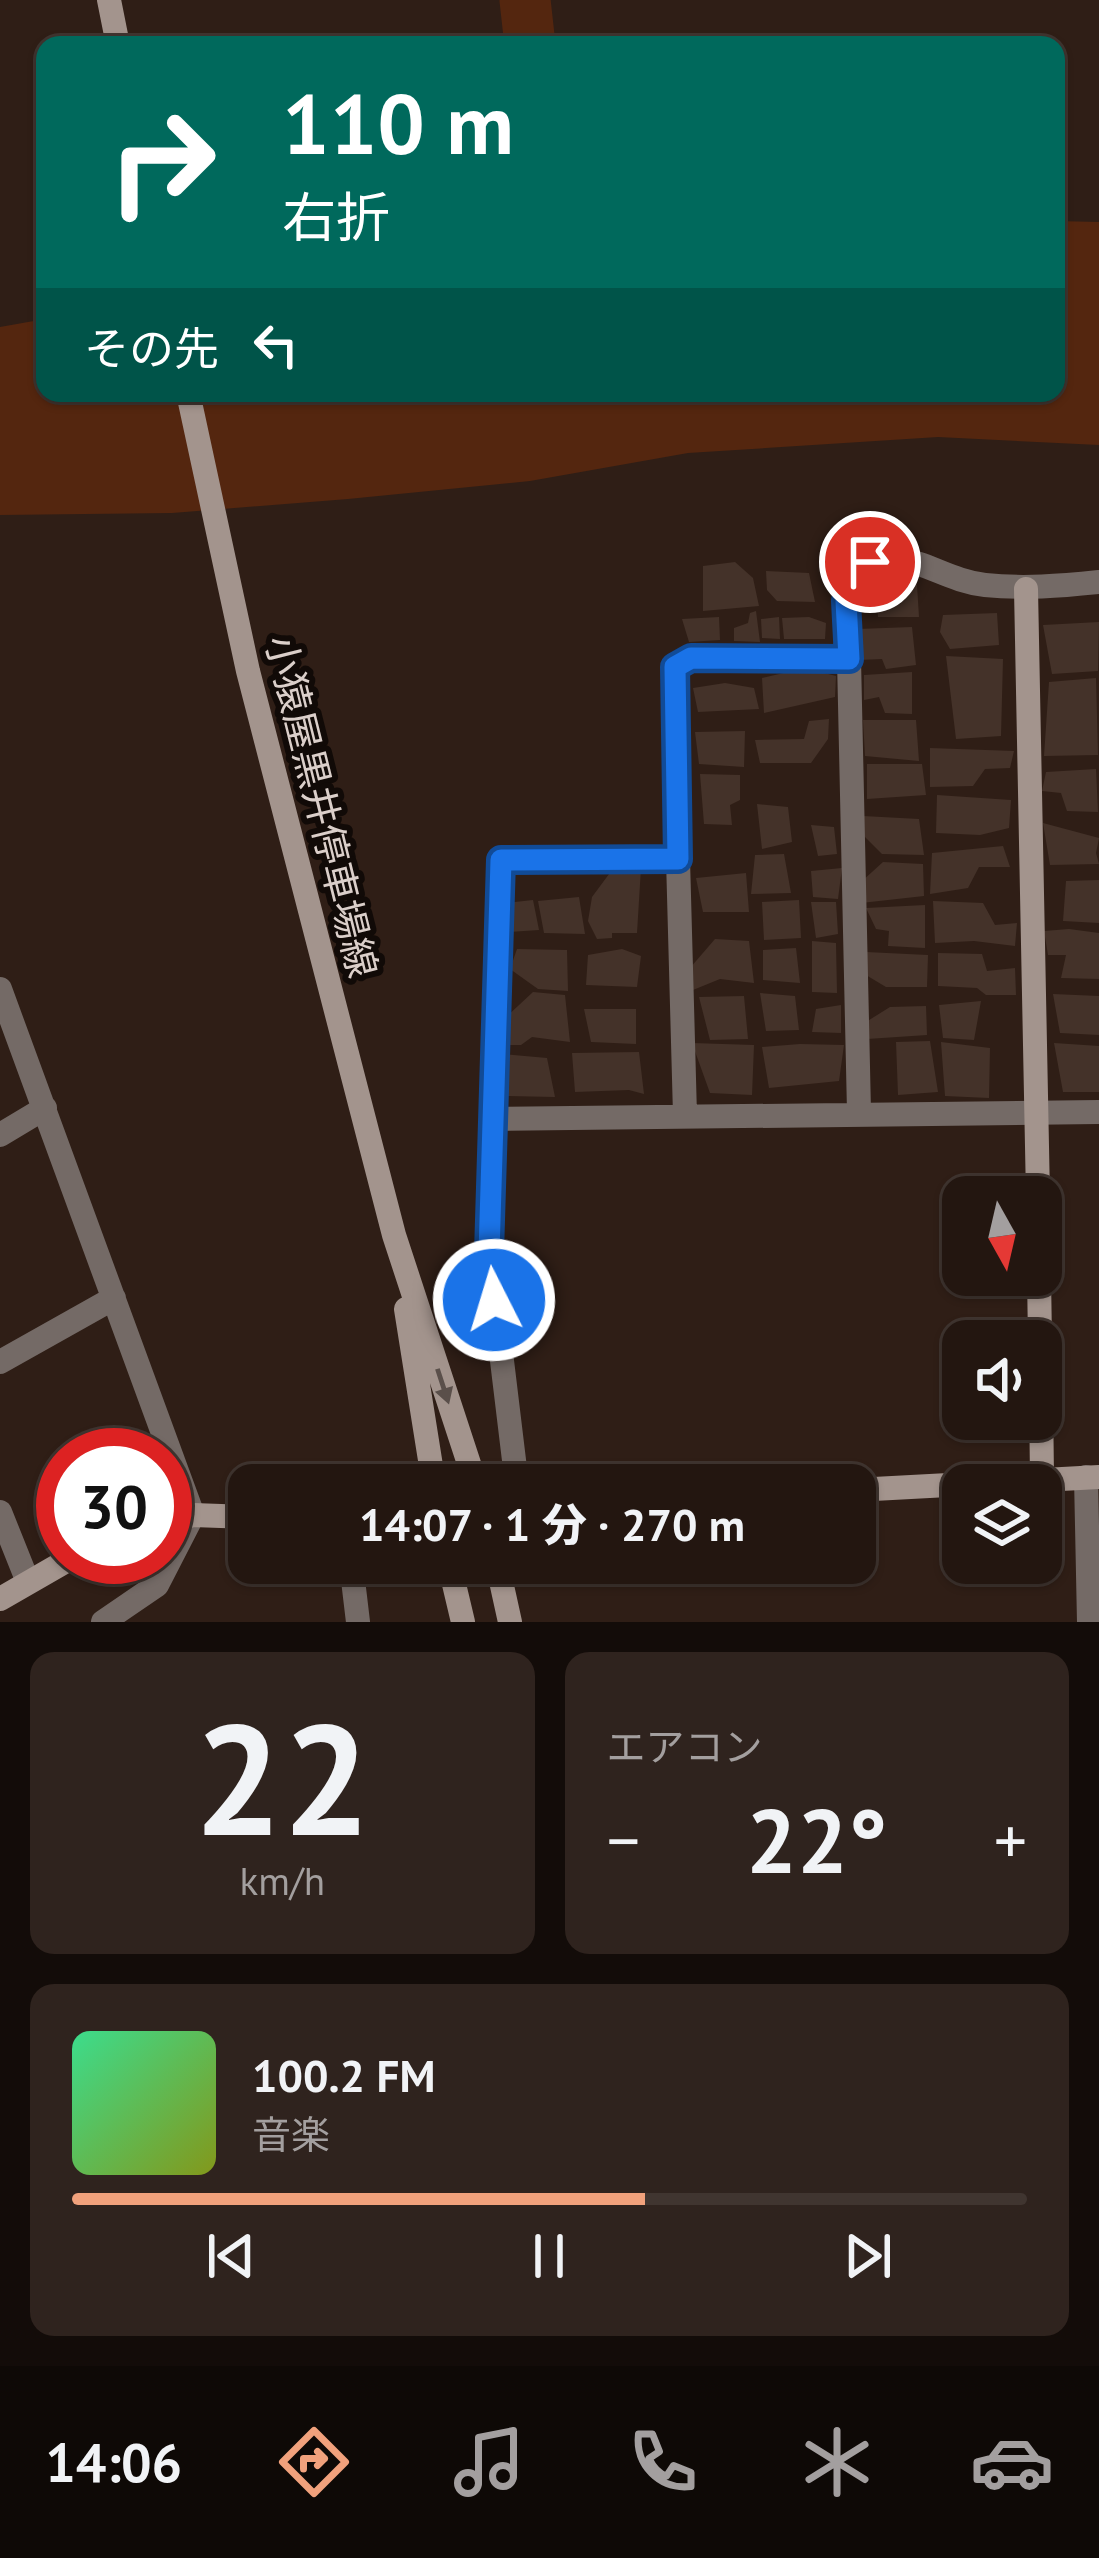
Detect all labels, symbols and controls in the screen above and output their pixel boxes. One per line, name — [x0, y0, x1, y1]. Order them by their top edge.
text: 110 m — [282, 68, 514, 177]
icon: right — [84, 84, 240, 240]
text: 右折 — [282, 182, 390, 252]
icon: left — [243, 312, 309, 378]
text: その先 — [84, 319, 219, 377]
pin — [819, 511, 921, 613]
icon: arrive — [837, 529, 903, 595]
street label: 小猿屋黒井停車場線 — [255, 630, 389, 982]
north arrow — [942, 1176, 1062, 1296]
map controls — [942, 1176, 1062, 1584]
position arrow — [431, 1237, 557, 1363]
button: sound — [942, 1320, 1062, 1440]
one-way arrow — [435, 1368, 454, 1405]
speed limit sign: 30 — [36, 1428, 192, 1584]
button: layers — [942, 1464, 1062, 1584]
text: 14:07 · 1 分 · 270 m — [359, 1495, 745, 1553]
text: 22 — [194, 1676, 371, 1878]
text: エアコン — [607, 1721, 763, 1772]
text: 22° — [746, 1781, 887, 1898]
text: − — [607, 1797, 640, 1882]
text: + — [994, 1797, 1027, 1882]
text: km/h — [240, 1855, 325, 1906]
text: 100.2 FM — [252, 2046, 435, 2104]
text: 音楽 — [252, 2109, 330, 2160]
icon: previous — [198, 2223, 264, 2289]
icon: pause — [516, 2223, 582, 2289]
icon: next — [835, 2223, 901, 2289]
icon: directions — [272, 2420, 356, 2504]
icon: music — [447, 2420, 531, 2504]
icon: phone — [621, 2420, 705, 2504]
icon: climate — [795, 2420, 879, 2504]
icon: car — [970, 2420, 1054, 2504]
text: 14:06 — [45, 2427, 182, 2497]

